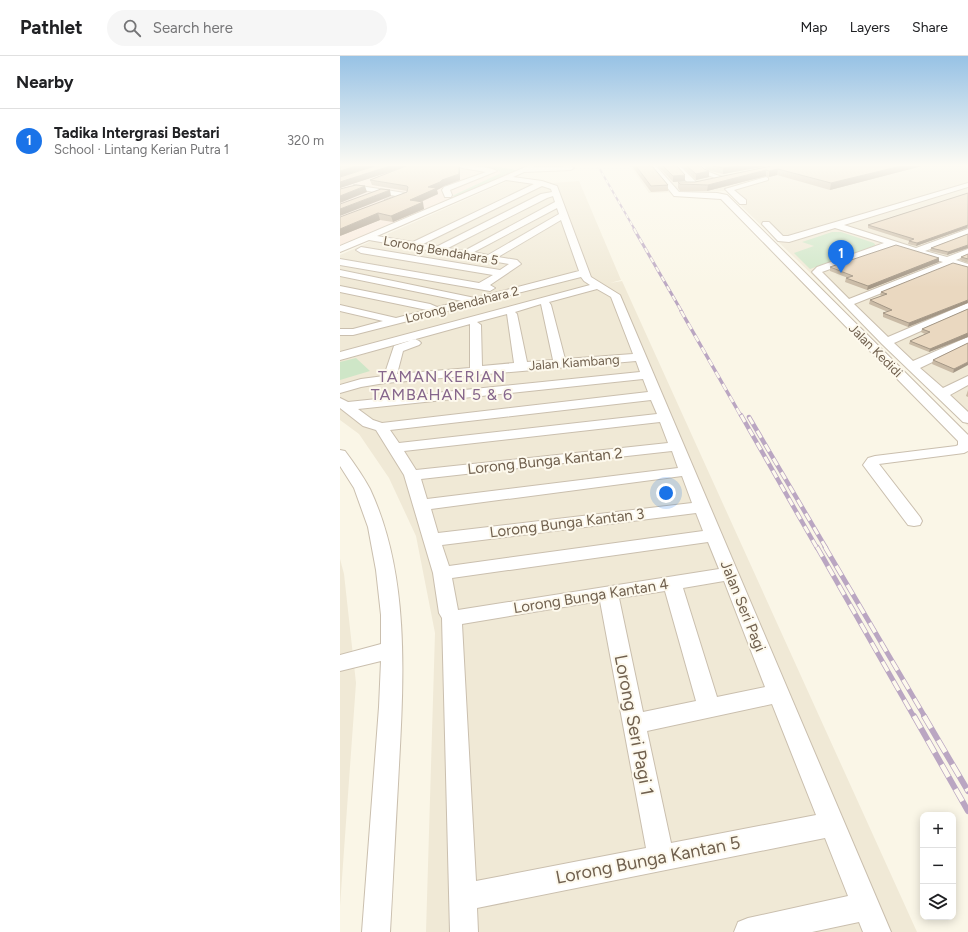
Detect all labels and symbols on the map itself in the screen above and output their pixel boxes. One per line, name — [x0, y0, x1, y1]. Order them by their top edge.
street label: Lorong Bendahara 5 — [382, 233, 500, 268]
pin: 1 — [828, 240, 854, 273]
street label: Lorong Bendahara 2 — [404, 283, 520, 326]
street label: Jalan Kedidi — [846, 320, 906, 380]
street label: Jalan Kiambang — [528, 352, 620, 373]
district label: TAMAN KERIAN TAMBAHAN 5 & 6 — [371, 367, 513, 404]
street label: Lorong Bunga Kantan 2 — [466, 444, 624, 478]
your location — [656, 483, 676, 503]
street label: Lorong Bunga Kantan 3 — [489, 505, 645, 541]
street label: Jalan Seri Pagi — [717, 558, 769, 654]
street label: Lorong Bunga Kantan 4 — [512, 575, 670, 617]
street label: Lorong Seri Pagi 1 — [610, 653, 658, 797]
street label: Lorong Bunga Kantan 5 — [554, 831, 742, 889]

